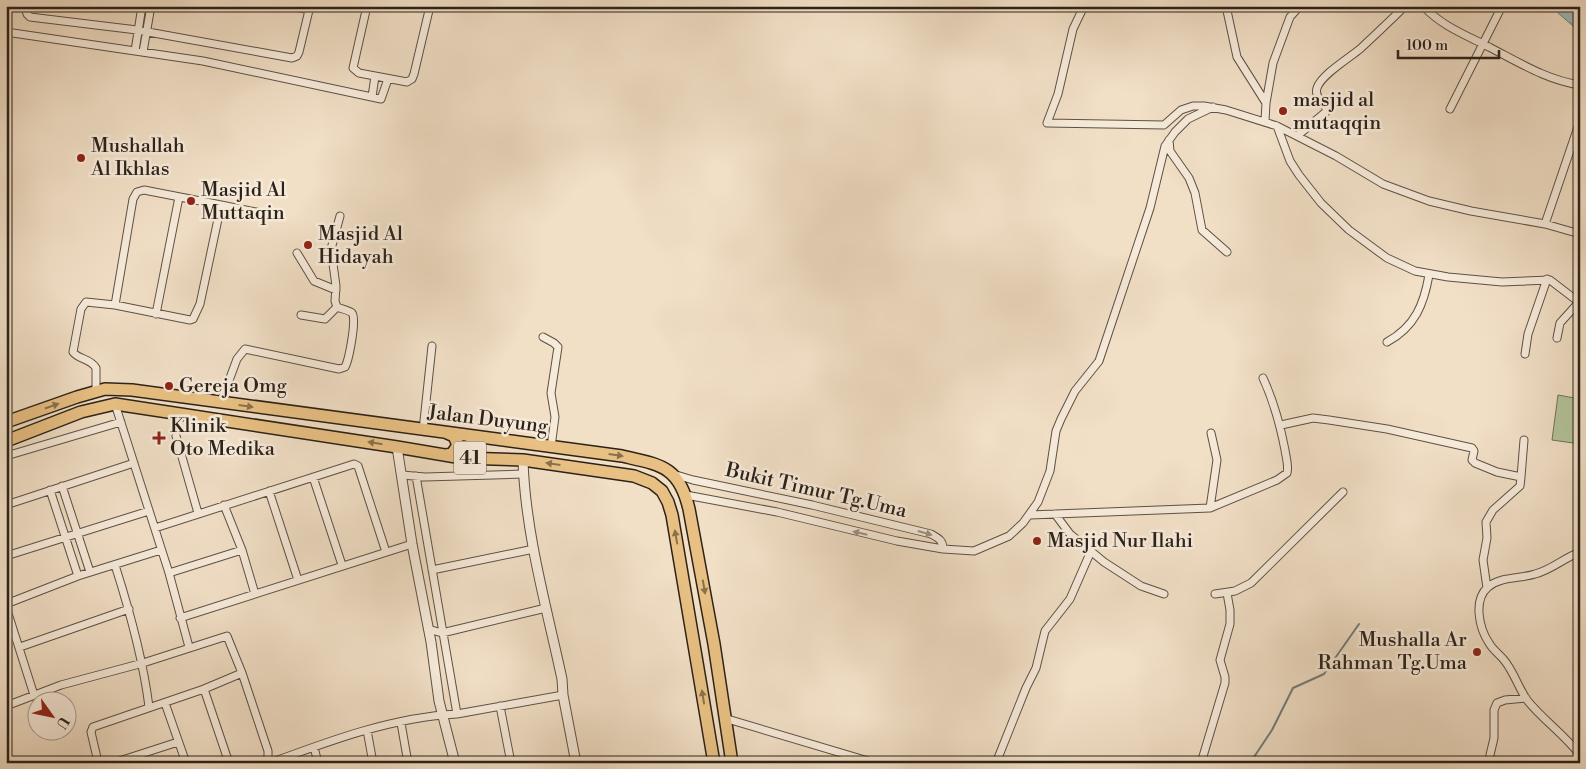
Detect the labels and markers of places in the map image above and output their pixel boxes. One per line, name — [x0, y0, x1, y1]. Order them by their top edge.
place label: masjid al mutaqqin — [1293, 88, 1381, 136]
marker: masjid al mutaqqin — [1277, 105, 1289, 117]
place label: Mushallah Al Ikhlas — [90, 134, 185, 182]
marker: Mushallah Al Ikhlas — [75, 152, 87, 164]
place label: Masjid Al Muttaqin — [201, 178, 286, 226]
marker: Masjid Al Muttaqin — [185, 195, 197, 207]
place label: Masjid Al Hidayah — [318, 222, 403, 270]
marker: Masjid Al Hidayah — [302, 239, 314, 251]
place label: Gereja Omg — [179, 374, 287, 399]
marker: Gereja Omg — [163, 380, 175, 392]
place label: Klinik Oto Medika — [170, 414, 276, 462]
marker: Klinik Oto Medika — [152, 431, 166, 445]
place label: Masjid Nur Ilahi — [1047, 529, 1194, 554]
marker: Masjid Nur Ilahi — [1031, 535, 1043, 547]
place label: Mushalla Ar Rahman Tg.Uma — [1317, 628, 1468, 676]
marker: Mushalla Ar Rahman Tg.Uma — [1471, 646, 1483, 658]

